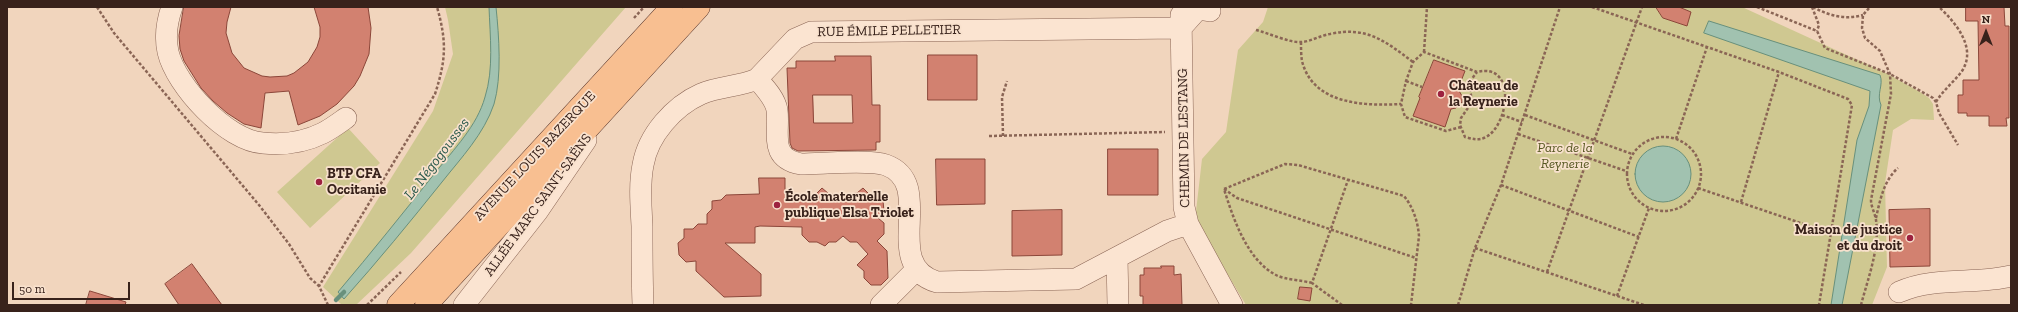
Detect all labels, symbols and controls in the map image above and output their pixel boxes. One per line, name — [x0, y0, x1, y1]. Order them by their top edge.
north arrow — [1966, 12, 2006, 52]
text: N — [1982, 13, 1990, 26]
street label: RUE ÉMILE PELLETIER — [817, 21, 961, 41]
street label: CHEMIN DE LESTANG — [1174, 68, 1194, 208]
place label: Château de la Reynerie — [1449, 78, 1518, 110]
street label: AVENUE LOUIS BAZERQUE — [471, 88, 599, 224]
marker: Château de la Reynerie — [1436, 89, 1446, 99]
water label: Le Négogousses — [400, 115, 474, 203]
street label: ALLÉE MARC SAINT-SAËNS — [481, 130, 595, 280]
park label: Parc de la Reynerie — [1537, 140, 1593, 172]
place label: BTP CFA Occitanie — [327, 166, 386, 198]
marker: BTP CFA Occitanie — [314, 177, 324, 187]
place label: École maternelle publique Elsa Triolet — [785, 189, 914, 222]
marker: École maternelle publique Elsa Triolet — [772, 200, 782, 210]
place label: Maison de justice et du droit — [1795, 222, 1902, 254]
marker: Maison de justice et du droit — [1905, 233, 1915, 243]
scale bar — [14, 274, 132, 300]
text: 50 m — [19, 282, 45, 296]

